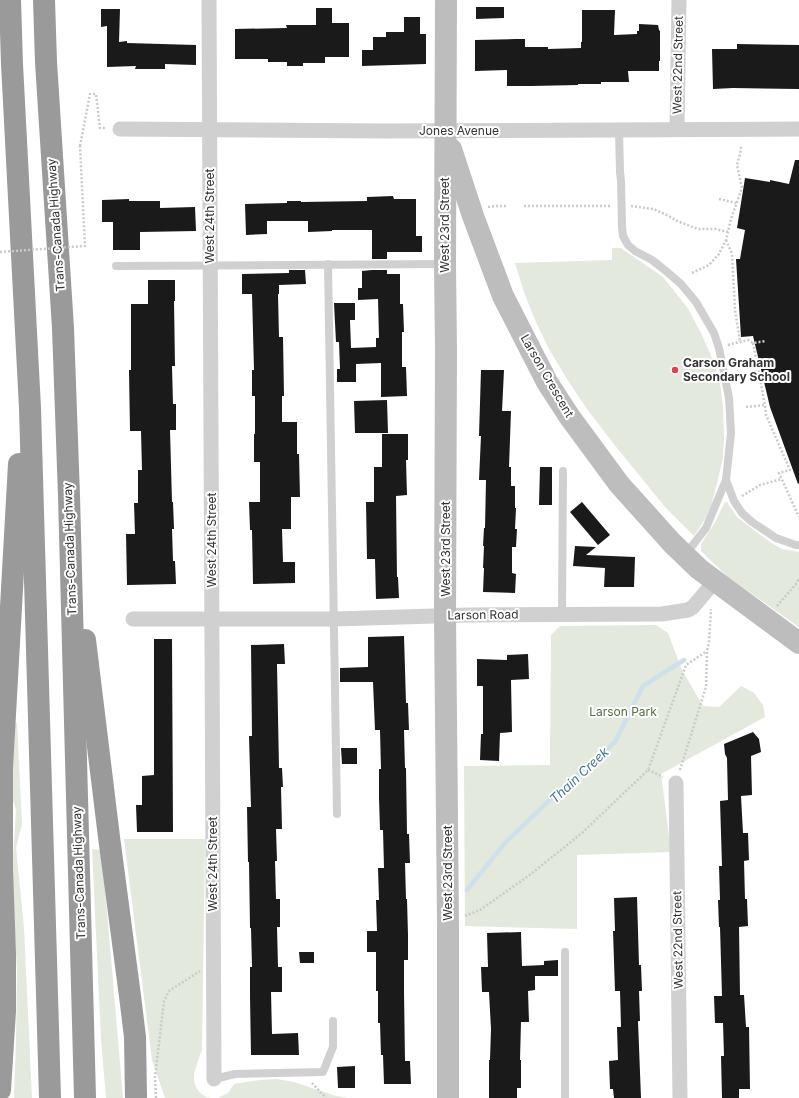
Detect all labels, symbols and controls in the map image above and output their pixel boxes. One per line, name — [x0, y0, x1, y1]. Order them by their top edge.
street label: West 22nd Street — [669, 16, 686, 114]
street label: Jones Avenue — [419, 123, 499, 138]
street label: Trans-Canada Highway — [43, 158, 68, 292]
street label: West 24th Street — [202, 168, 217, 264]
street label: West 23rd Street — [437, 177, 452, 273]
street label: Larson Crescent — [518, 332, 577, 420]
place label: Carson Graham Secondary School — [683, 355, 790, 384]
marker: Carson Graham Secondary School — [670, 365, 680, 375]
street label: Trans-Canada Highway — [60, 482, 79, 616]
street label: West 24th Street — [204, 492, 219, 588]
street label: West 23rd Street — [438, 501, 453, 597]
street label: Larson Road — [447, 606, 519, 623]
park label: Larson Park — [589, 704, 657, 719]
water label: Thain Creek — [546, 743, 612, 806]
street label: Trans-Canada Highway — [69, 806, 88, 940]
street label: West 24th Street — [205, 816, 220, 912]
street label: West 23rd Street — [440, 825, 455, 921]
street label: West 22nd Street — [669, 891, 686, 989]

